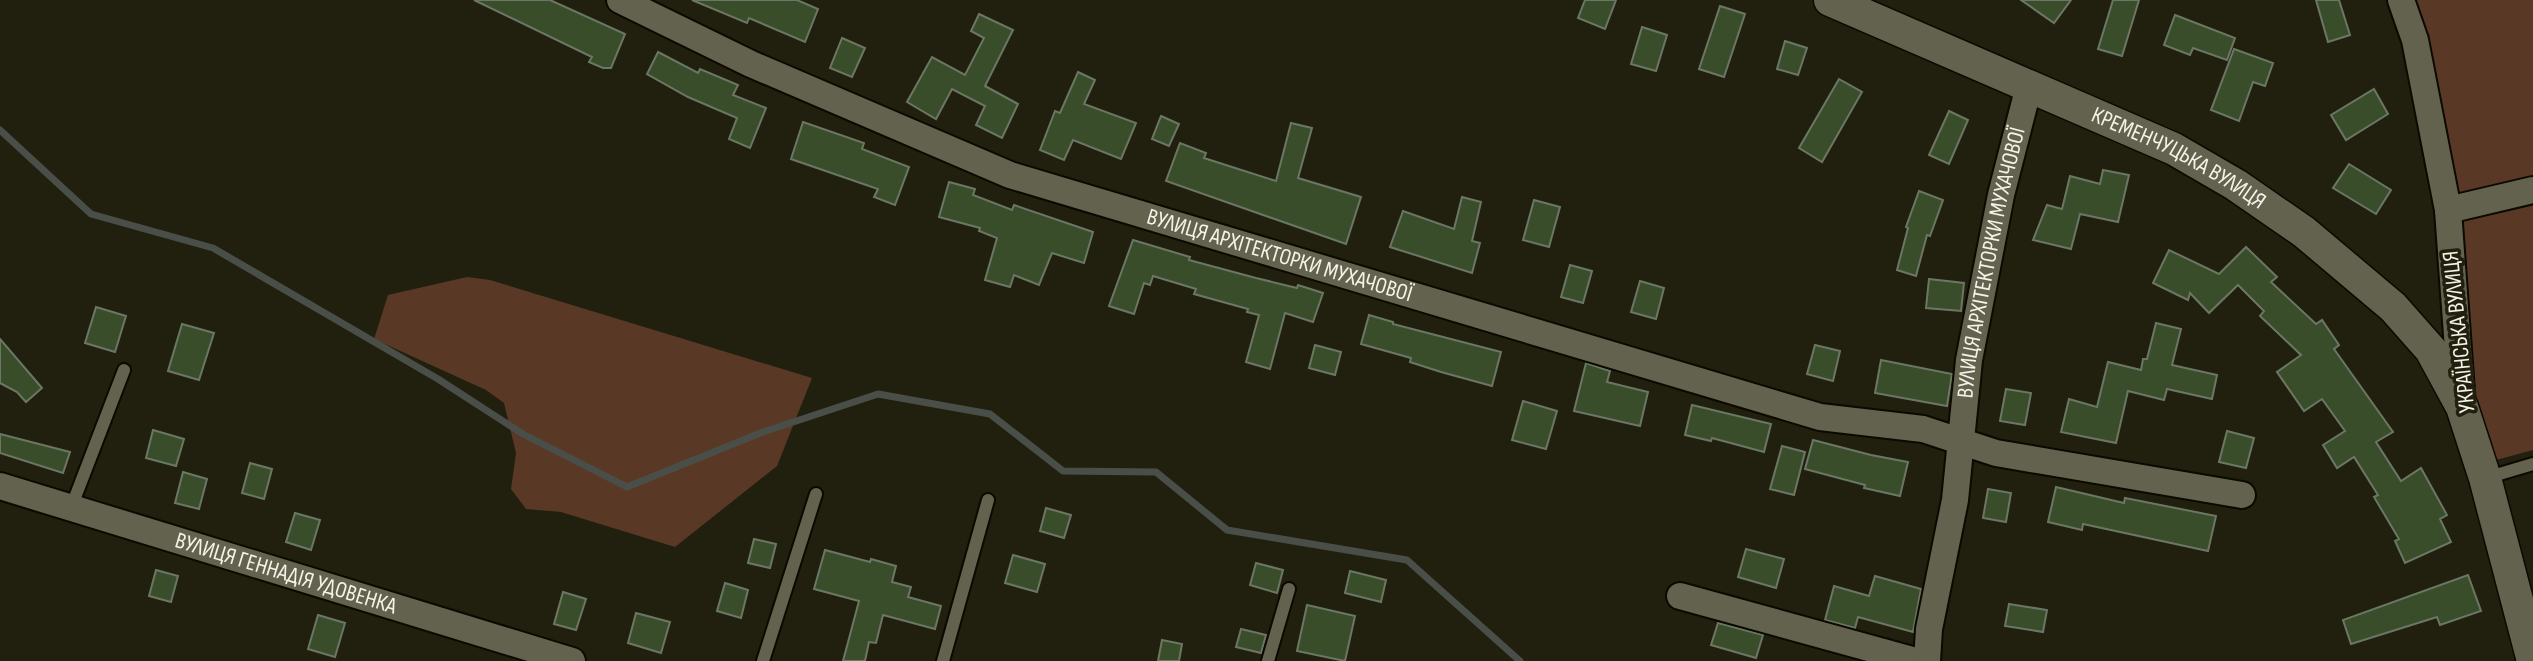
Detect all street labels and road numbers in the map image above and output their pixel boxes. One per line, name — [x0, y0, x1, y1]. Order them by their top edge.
street label: КРЕМЕНЧУЦЬКА ВУЛИЦЯ — [2087, 101, 2271, 215]
street label: ВУЛИЦЯ АРХІТЕКТОРКИ МУХАЧОВОЇ — [1951, 124, 2032, 399]
street label: ВУЛИЦЯ АРХІТЕКТОРКИ МУХАЧОВОЇ — [1144, 203, 1416, 309]
street label: УКРАЇНСЬКА ВУЛИЦЯ — [2437, 250, 2481, 414]
street label: ВУЛИЦЯ ГЕННАДІЯ УДОВЕНКА — [172, 526, 400, 621]

